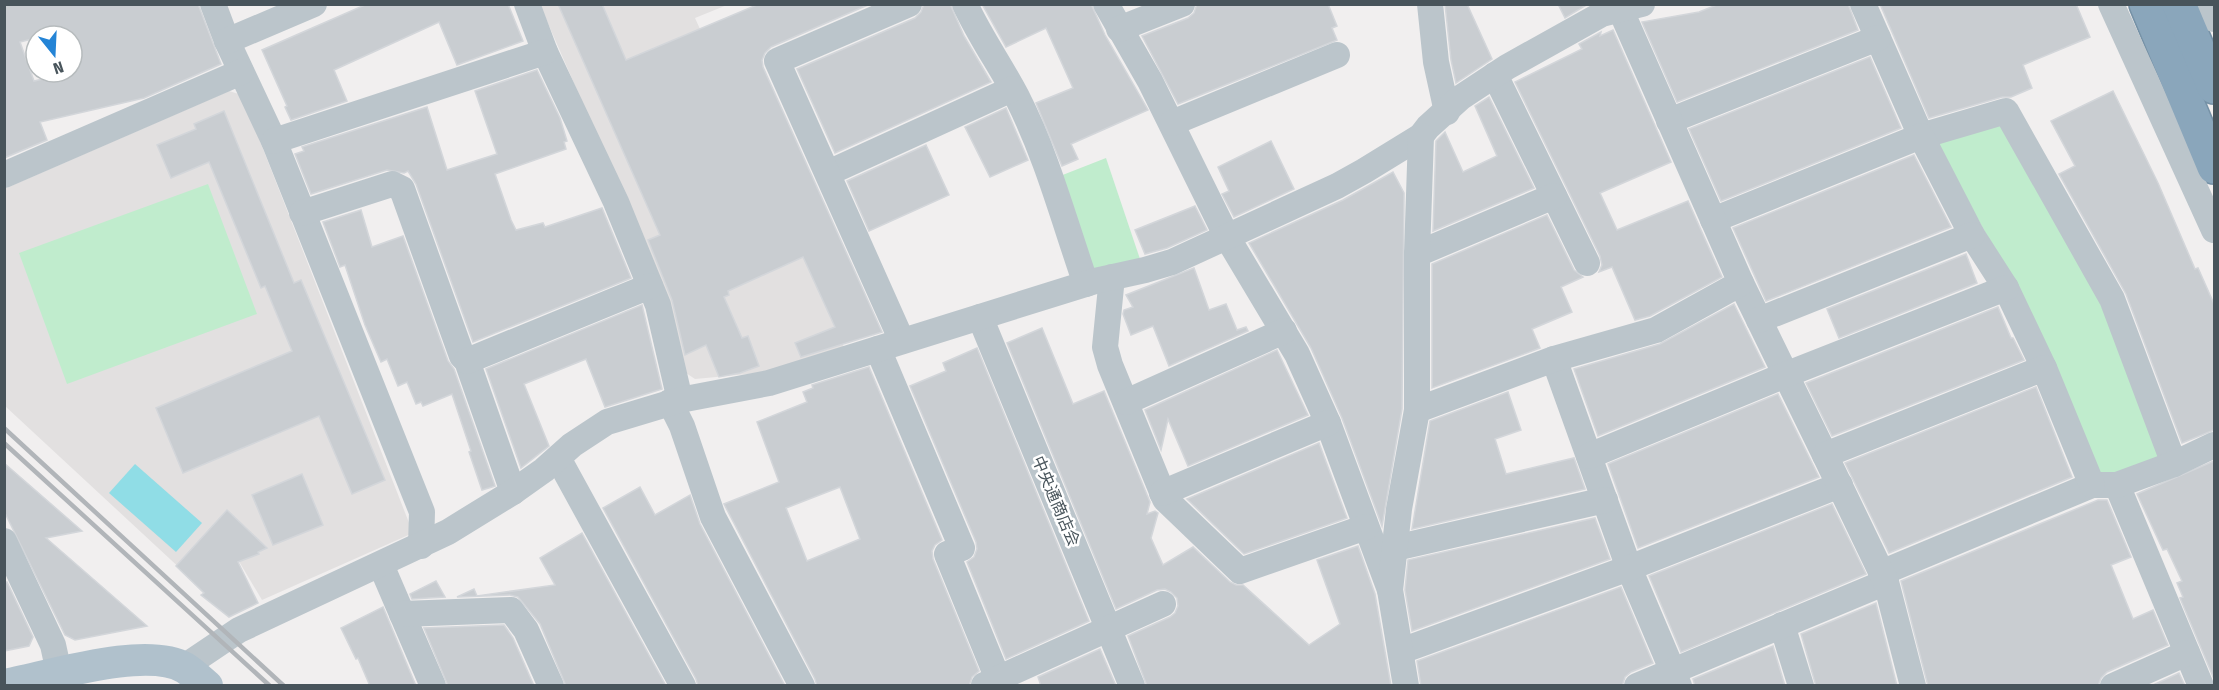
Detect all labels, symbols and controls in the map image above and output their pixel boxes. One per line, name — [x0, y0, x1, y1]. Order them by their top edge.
north arrow — [24, 24, 84, 84]
text: N — [51, 57, 66, 78]
street label: 中央通商店会 — [1028, 453, 1084, 549]

